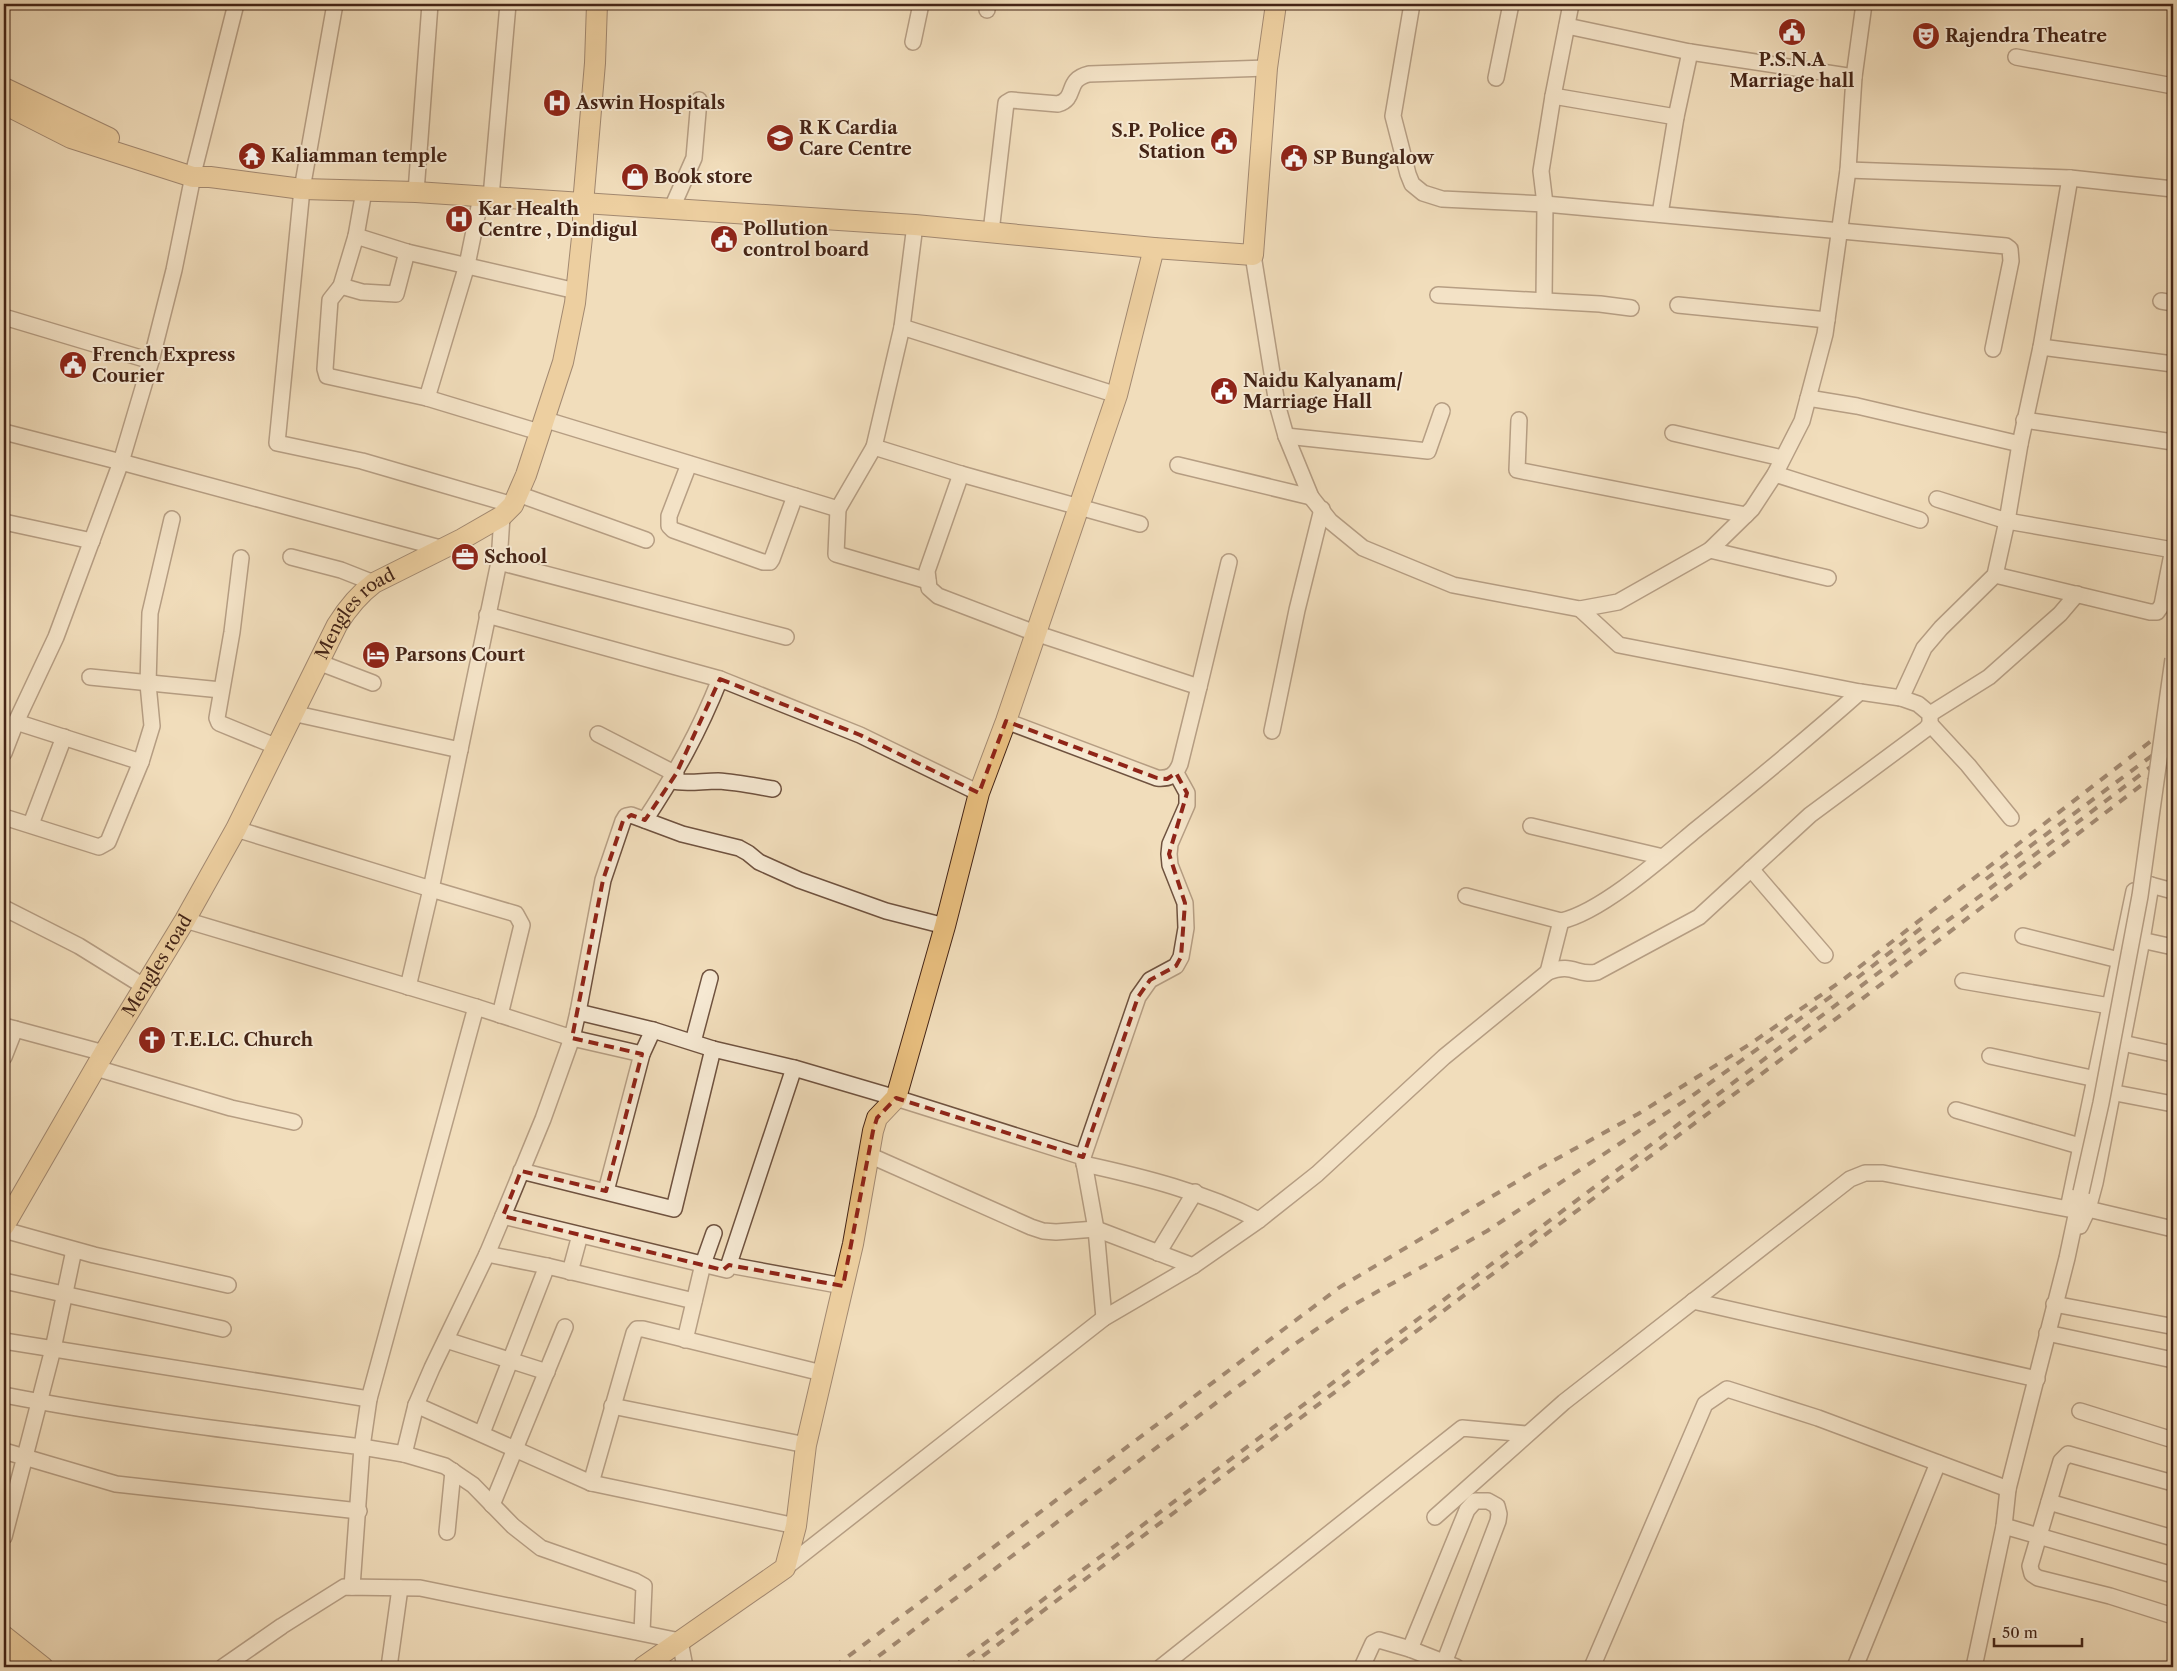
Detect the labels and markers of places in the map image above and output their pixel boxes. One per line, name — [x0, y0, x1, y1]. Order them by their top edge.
public building icon: P.S.N.A Marriage hall — [1777, 17, 1807, 47]
theatre icon: Rajendra Theatre — [1911, 21, 1941, 51]
place label: Rajendra Theatre — [1945, 25, 2107, 47]
place label: P.S.N.A Marriage hall — [1730, 49, 1854, 92]
hospital icon: Aswin Hospitals — [542, 88, 572, 118]
place label: Aswin Hospitals — [575, 92, 725, 114]
place label: R K Cardia Care Centre — [799, 117, 912, 160]
place label: S.P. Police Station — [1111, 120, 1206, 163]
school or university icon: R K Cardia Care Centre — [765, 123, 795, 153]
public building icon: S.P. Police Station — [1209, 126, 1239, 156]
temple icon: Kaliamman temple — [237, 141, 267, 171]
public building icon: SP Bungalow — [1279, 143, 1309, 173]
place label: Kaliamman temple — [271, 145, 447, 167]
place label: SP Bungalow — [1313, 147, 1435, 169]
shop icon: Book store — [620, 162, 650, 192]
place label: Book store — [654, 166, 753, 188]
place label: Kar Health Centre , Dindigul — [478, 198, 638, 241]
hospital icon: Kar Health Centre , Dindigul — [444, 204, 474, 234]
place label: Pollution control board — [743, 218, 869, 261]
public building icon: Pollution control board — [709, 224, 739, 254]
place label: French Express Courier — [92, 344, 235, 387]
public building icon: French Express Courier — [58, 350, 88, 380]
place label: Naidu Kalyanam/ Marriage Hall — [1243, 370, 1403, 413]
public building icon: Naidu Kalyanam/ Marriage Hall — [1209, 376, 1239, 406]
office icon: School — [450, 542, 480, 572]
place label: School — [484, 546, 547, 568]
hotel icon: Parsons Court — [361, 640, 391, 670]
place label: Parsons Court — [395, 644, 526, 666]
church icon: T.E.LC. Church — [137, 1025, 167, 1055]
place label: T.E.LC. Church — [171, 1029, 314, 1051]

